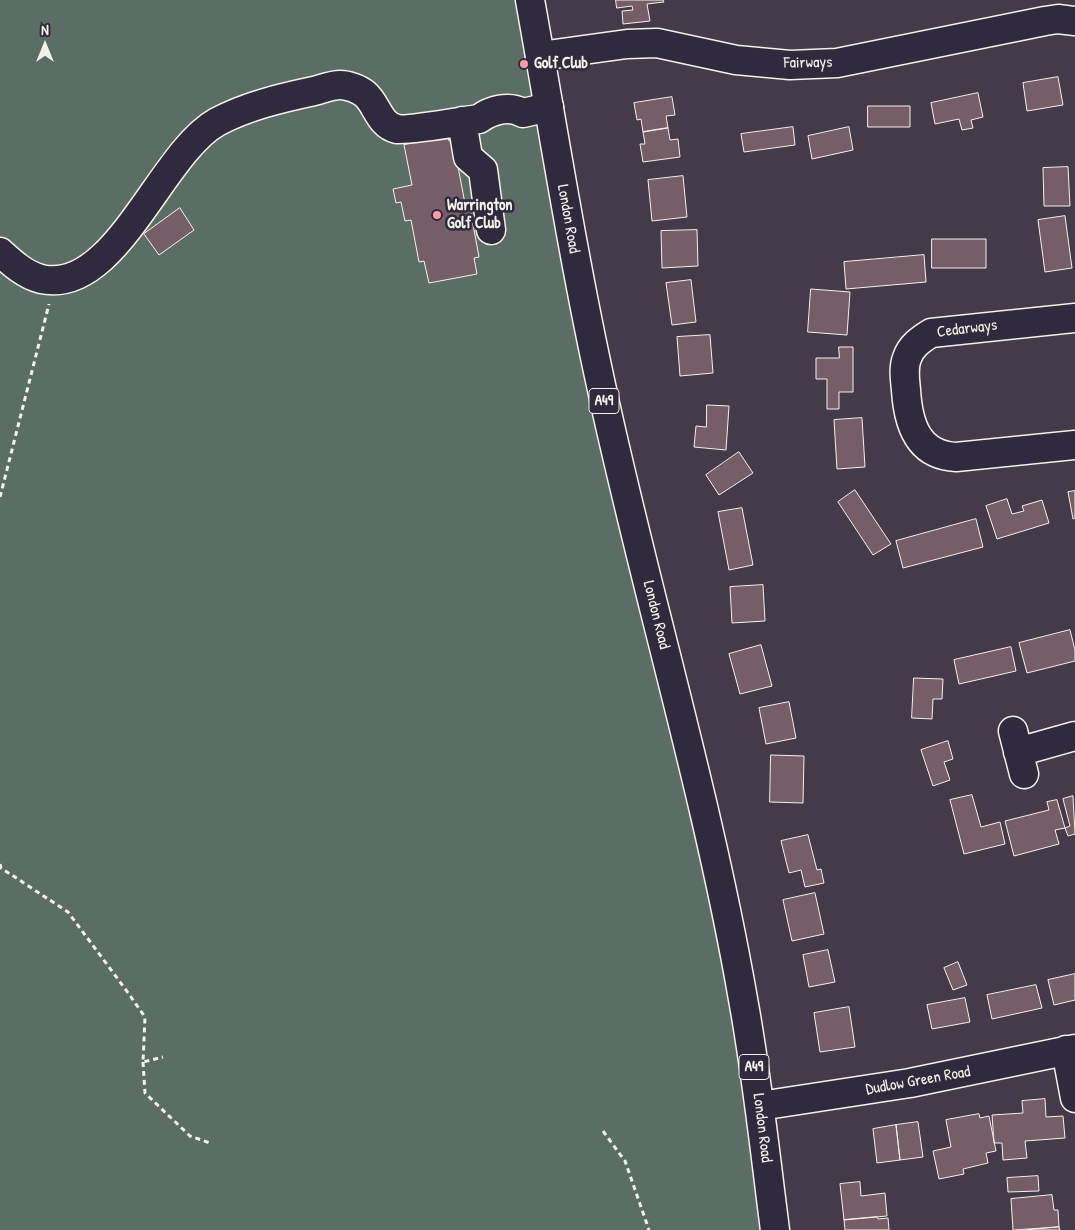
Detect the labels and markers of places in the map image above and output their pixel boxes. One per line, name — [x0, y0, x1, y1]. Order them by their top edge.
place label: Golf Club — [534, 54, 588, 74]
marker: Golf Club — [518, 58, 530, 70]
place label: Warrington Golf Club — [447, 196, 513, 234]
marker: Warrington Golf Club — [431, 209, 443, 221]

